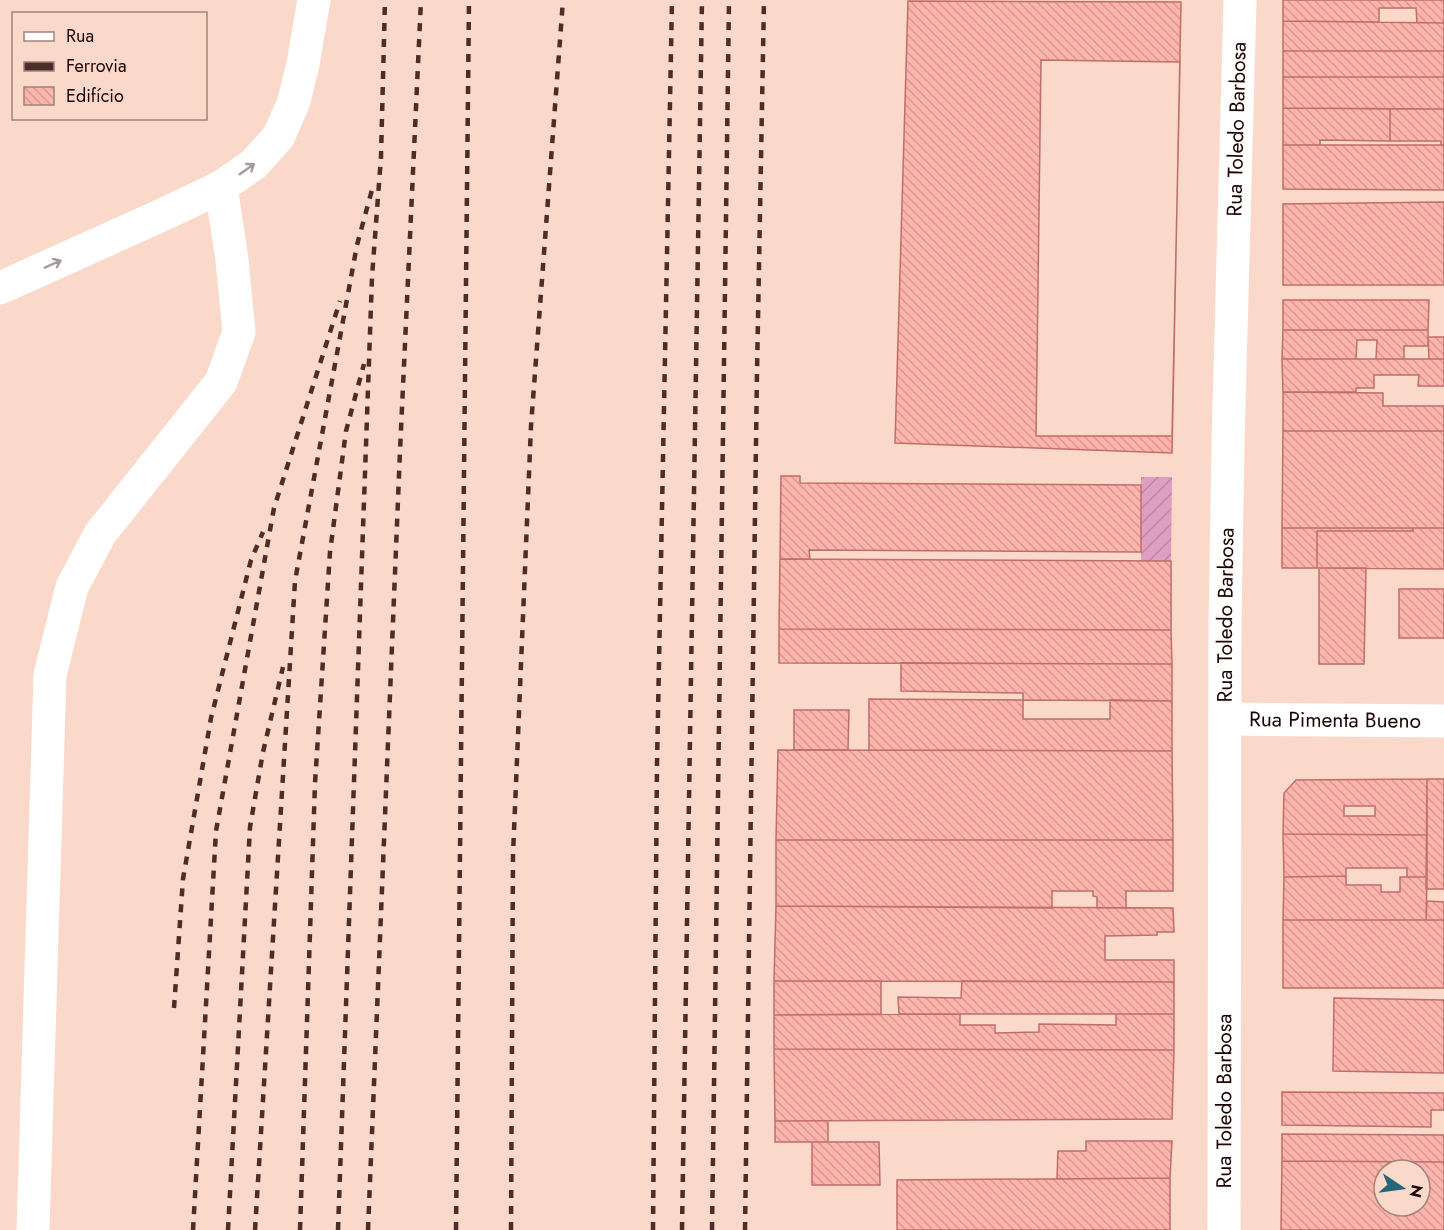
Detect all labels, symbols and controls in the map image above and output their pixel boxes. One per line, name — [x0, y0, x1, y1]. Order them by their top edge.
legend — [12, 12, 207, 120]
text: Rua — [66, 23, 94, 49]
street label: Rua Toledo Barbosa — [1219, 41, 1254, 217]
text: Ferrovia — [66, 53, 127, 79]
text: Edifício — [66, 83, 124, 109]
one-way arrow — [238, 163, 254, 175]
one-way arrow — [44, 258, 62, 269]
street label: Rua Toledo Barbosa — [1210, 527, 1242, 702]
street label: Rua Pimenta Bueno — [1249, 704, 1421, 736]
street label: Rua Toledo Barbosa — [1209, 1014, 1239, 1188]
north arrow — [1372, 1158, 1432, 1218]
text: N — [1403, 1182, 1429, 1200]

